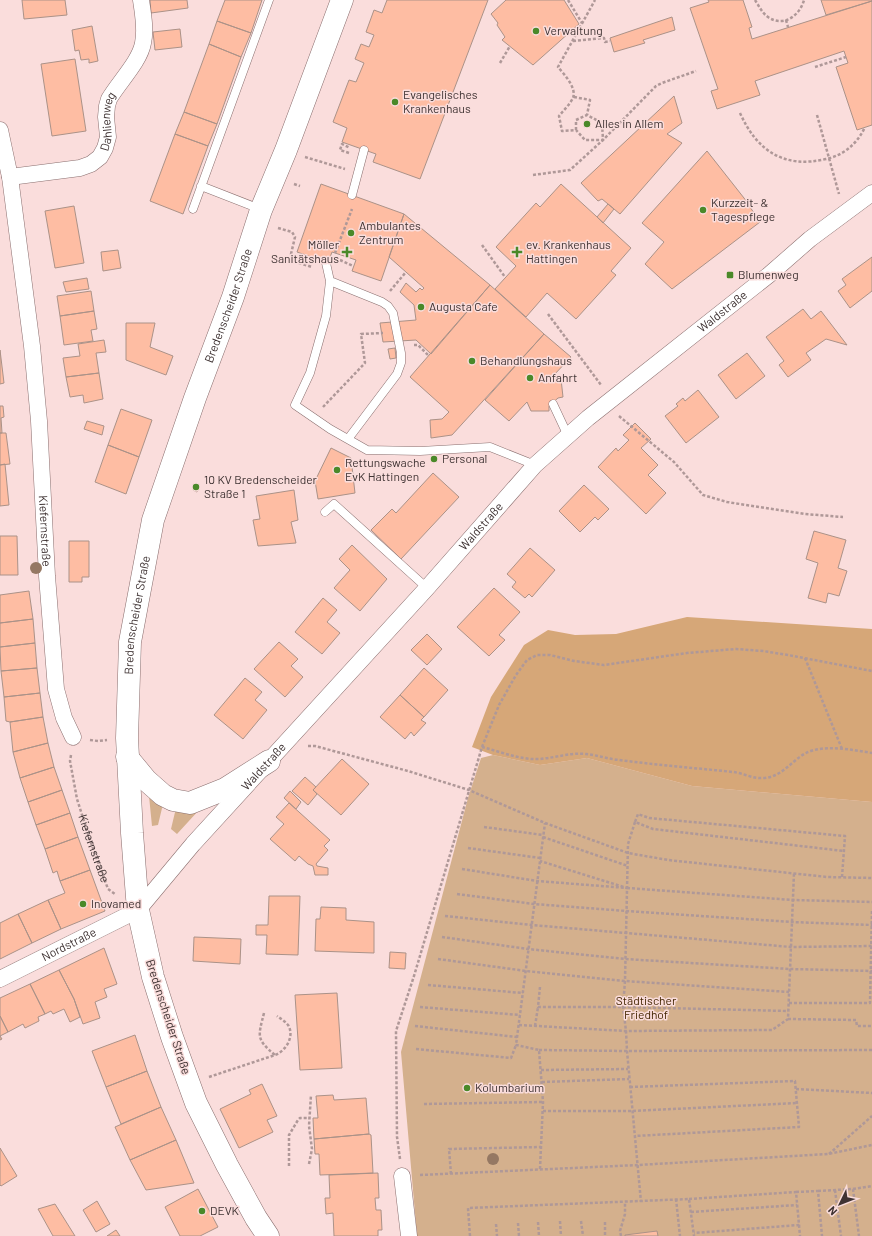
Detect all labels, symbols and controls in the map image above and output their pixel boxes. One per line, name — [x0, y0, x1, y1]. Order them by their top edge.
place label: Verwaltung — [544, 23, 603, 37]
marker: Verwaltung — [531, 26, 541, 36]
place label: Evangelisches Krankenhaus — [403, 87, 478, 115]
street label: Dahlienweg — [97, 89, 118, 152]
marker: Evangelisches Krankenhaus — [390, 97, 400, 107]
place label: Alles in Allem — [595, 116, 663, 130]
marker: Alles in Allem — [582, 119, 592, 129]
place label: Kurzzeit- & Tagespflege — [711, 195, 775, 223]
marker: Kurzzeit- & Tagespflege — [698, 205, 708, 215]
place label: Ambulantes Zentrum — [359, 218, 421, 246]
marker: Ambulantes Zentrum — [346, 228, 356, 238]
place label: Möller Sanitätshaus — [271, 237, 340, 265]
place label: ev. Krankenhaus Hattingen — [526, 237, 611, 265]
marker: ev. Krankenhaus Hattingen — [511, 246, 523, 258]
street label: Bredenscheider Straße — [201, 247, 254, 364]
marker: Möller Sanitätshaus — [342, 247, 352, 257]
place label: Blumenweg — [738, 267, 799, 281]
marker: Blumenweg — [725, 270, 735, 280]
street label: Waldstraße — [694, 287, 749, 335]
place label: Augusta Cafe — [429, 299, 498, 313]
marker: Augusta Cafe — [416, 302, 426, 312]
place label: Behandlungshaus — [480, 353, 572, 367]
marker: Behandlungshaus — [467, 356, 477, 366]
place label: Anfahrt — [538, 370, 577, 384]
marker: Anfahrt — [525, 373, 535, 383]
place label: Personal — [442, 451, 487, 465]
marker: Personal — [429, 454, 439, 464]
place label: Rettungswache EvK Hattingen — [345, 455, 426, 483]
marker: Rettungswache EvK Hattingen — [332, 465, 342, 475]
place label: 10 KV Bredenscheider Straße 1 — [204, 472, 318, 500]
marker: 10 KV Bredenscheider Straße 1 — [191, 482, 201, 492]
street label: Kiefernstraße — [37, 495, 55, 567]
street label: Waldstraße — [456, 499, 505, 553]
street label: Bredenscheider Straße — [121, 554, 152, 675]
street label: Waldstraße — [238, 739, 288, 793]
street label: Kiefernstraße — [76, 812, 113, 884]
place label: Inovamed — [91, 896, 141, 910]
marker: Inovamed — [78, 899, 88, 909]
street label: Nordstraße — [39, 924, 98, 963]
street label: Bredenscheider Straße — [144, 957, 194, 1076]
park label: Städtischer Friedhof — [616, 993, 677, 1021]
place label: Kolumbarium — [475, 1080, 544, 1094]
marker: Kolumbarium — [462, 1083, 472, 1093]
north arrow — [820, 1184, 860, 1224]
place label: DEVK — [210, 1203, 240, 1217]
text: N — [825, 1204, 840, 1218]
marker: DEVK — [197, 1206, 207, 1216]

